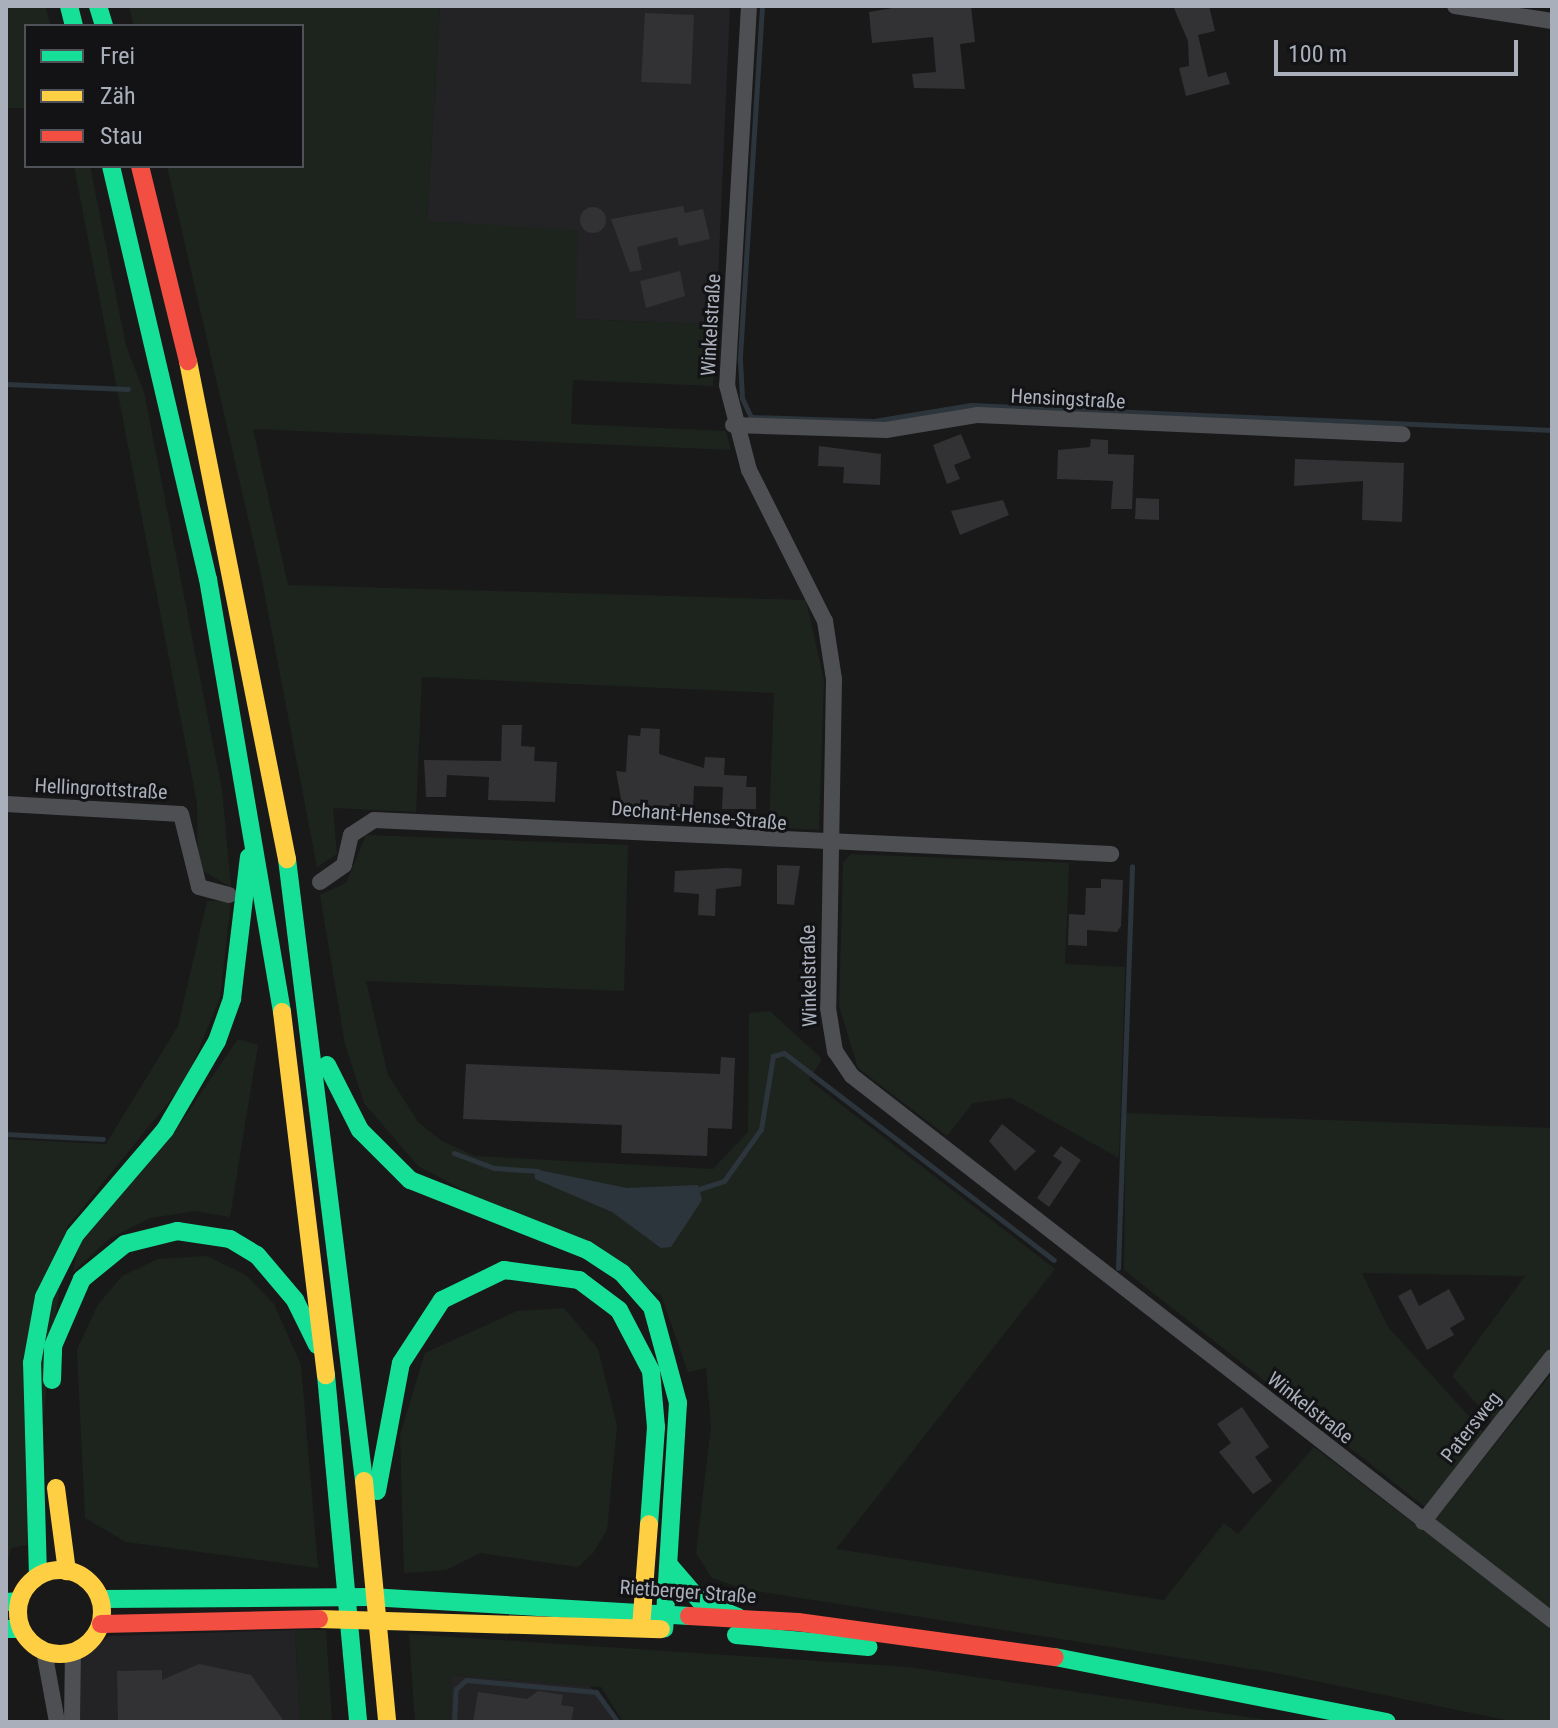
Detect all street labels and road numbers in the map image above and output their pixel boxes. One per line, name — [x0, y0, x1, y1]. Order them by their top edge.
street label: Winkelstraße — [696, 273, 726, 377]
street label: Hensingstraße — [1010, 384, 1126, 414]
street label: Hellingrottstraße — [34, 774, 168, 804]
street label: Dechant-Hense-Straße — [610, 796, 788, 836]
street label: Winkelstraße — [796, 925, 822, 1027]
street label: Winkelstraße — [1262, 1367, 1358, 1449]
street label: Patersweg — [1436, 1387, 1506, 1467]
street label: Rietberger Straße — [619, 1575, 757, 1609]

